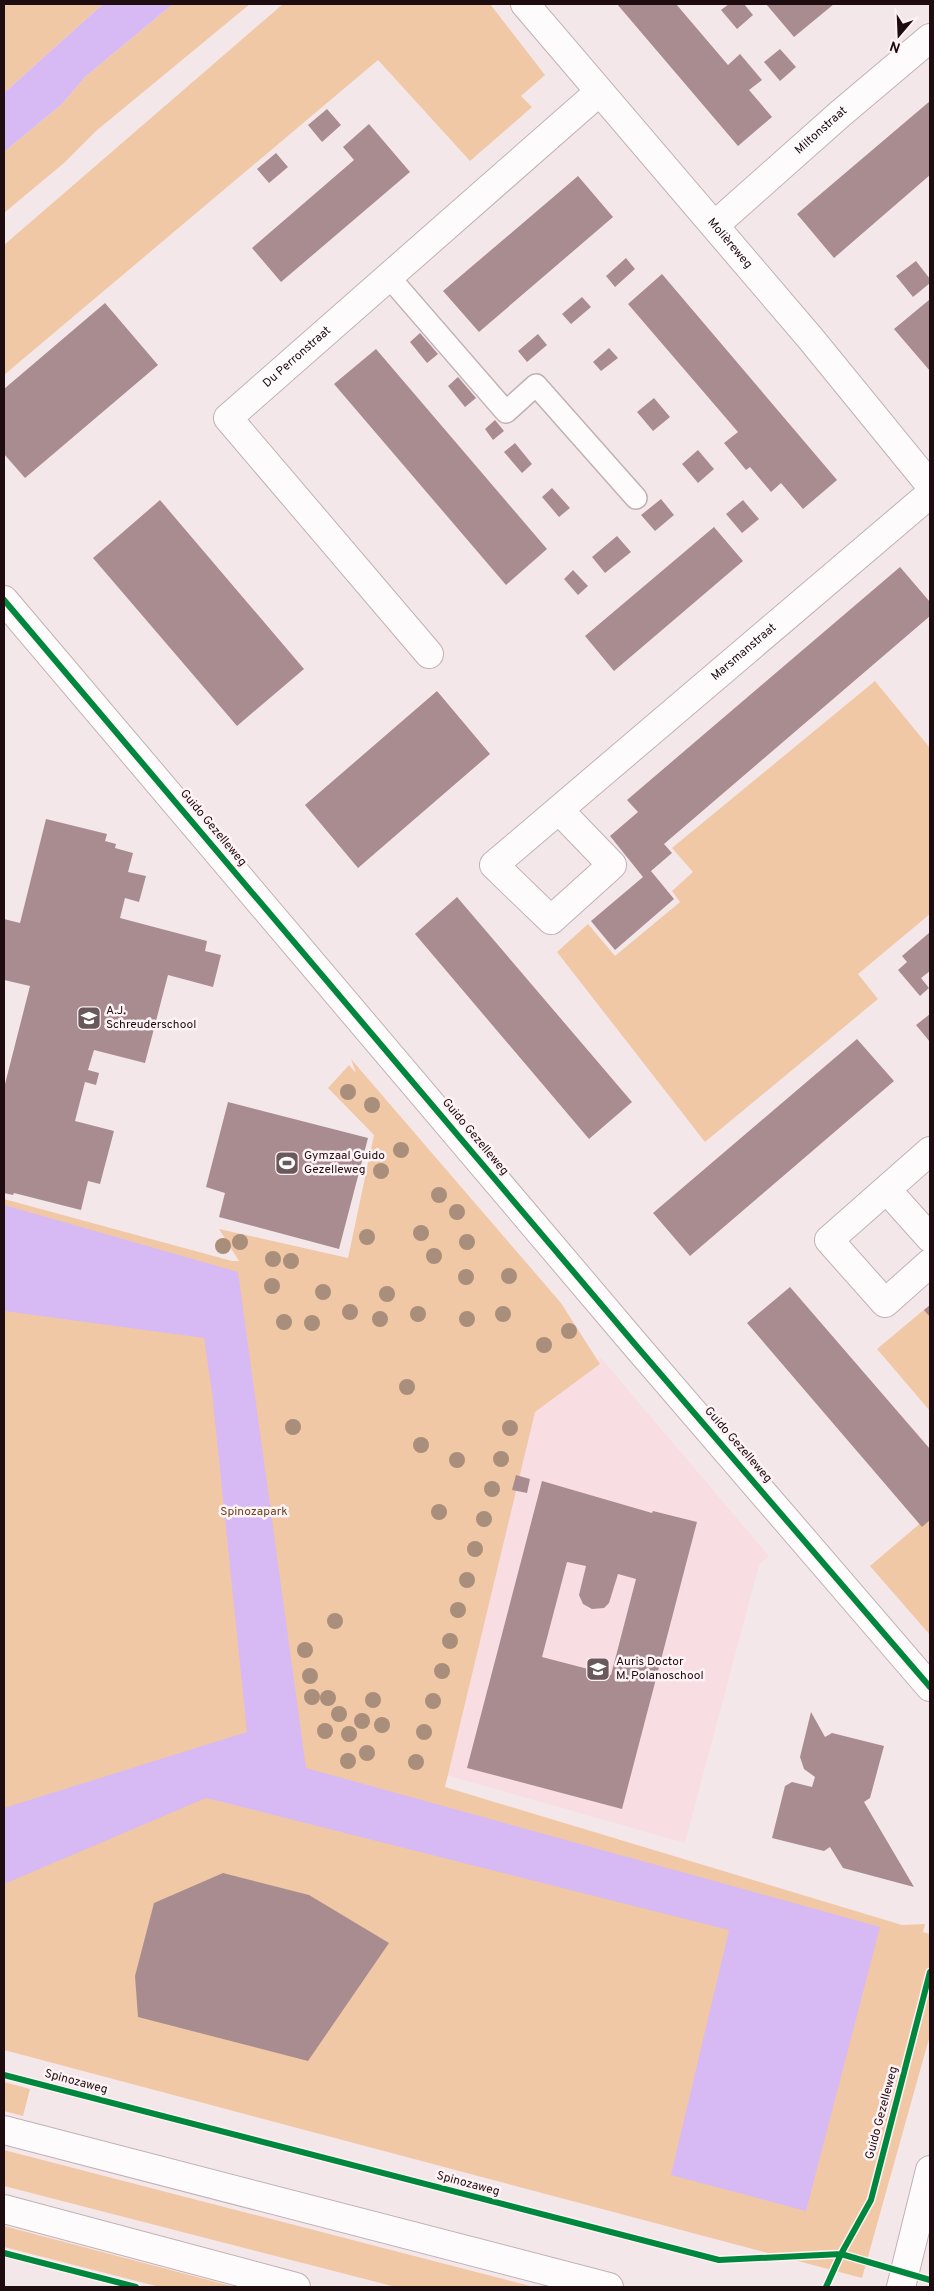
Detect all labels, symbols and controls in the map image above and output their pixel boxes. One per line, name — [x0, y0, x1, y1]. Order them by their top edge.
north arrow — [874, 10, 924, 60]
text: N — [888, 36, 903, 56]
street label: Miltonstraat — [792, 103, 851, 158]
street label: Molièreweg — [703, 215, 756, 272]
street label: Du Perronstraat — [260, 323, 334, 391]
street label: Marsmanstraat — [708, 620, 780, 684]
street label: Guido Gezelleweg — [176, 786, 250, 870]
place label: A.J. Schreuderschool — [106, 1003, 196, 1033]
school or university icon: A.J. Schreuderschool — [76, 1005, 102, 1031]
street label: Guido Gezelleweg — [438, 1095, 512, 1179]
place label: Gymzaal Guido Gezelleweg — [304, 1148, 385, 1178]
sports icon: Gymzaal Guido Gezelleweg — [274, 1150, 300, 1176]
street label: Guido Gezelleweg — [701, 1404, 775, 1486]
park label: Spinozapark — [220, 1504, 288, 1520]
place label: Auris Doctor M. Polanoschool — [616, 1654, 704, 1684]
school or university icon: Auris Doctor M. Polanoschool — [585, 1656, 611, 1682]
street label: Guido Gezelleweg — [862, 2065, 902, 2161]
street label: Spinozaweg — [43, 2066, 109, 2098]
street label: Spinozaweg — [435, 2168, 501, 2200]

